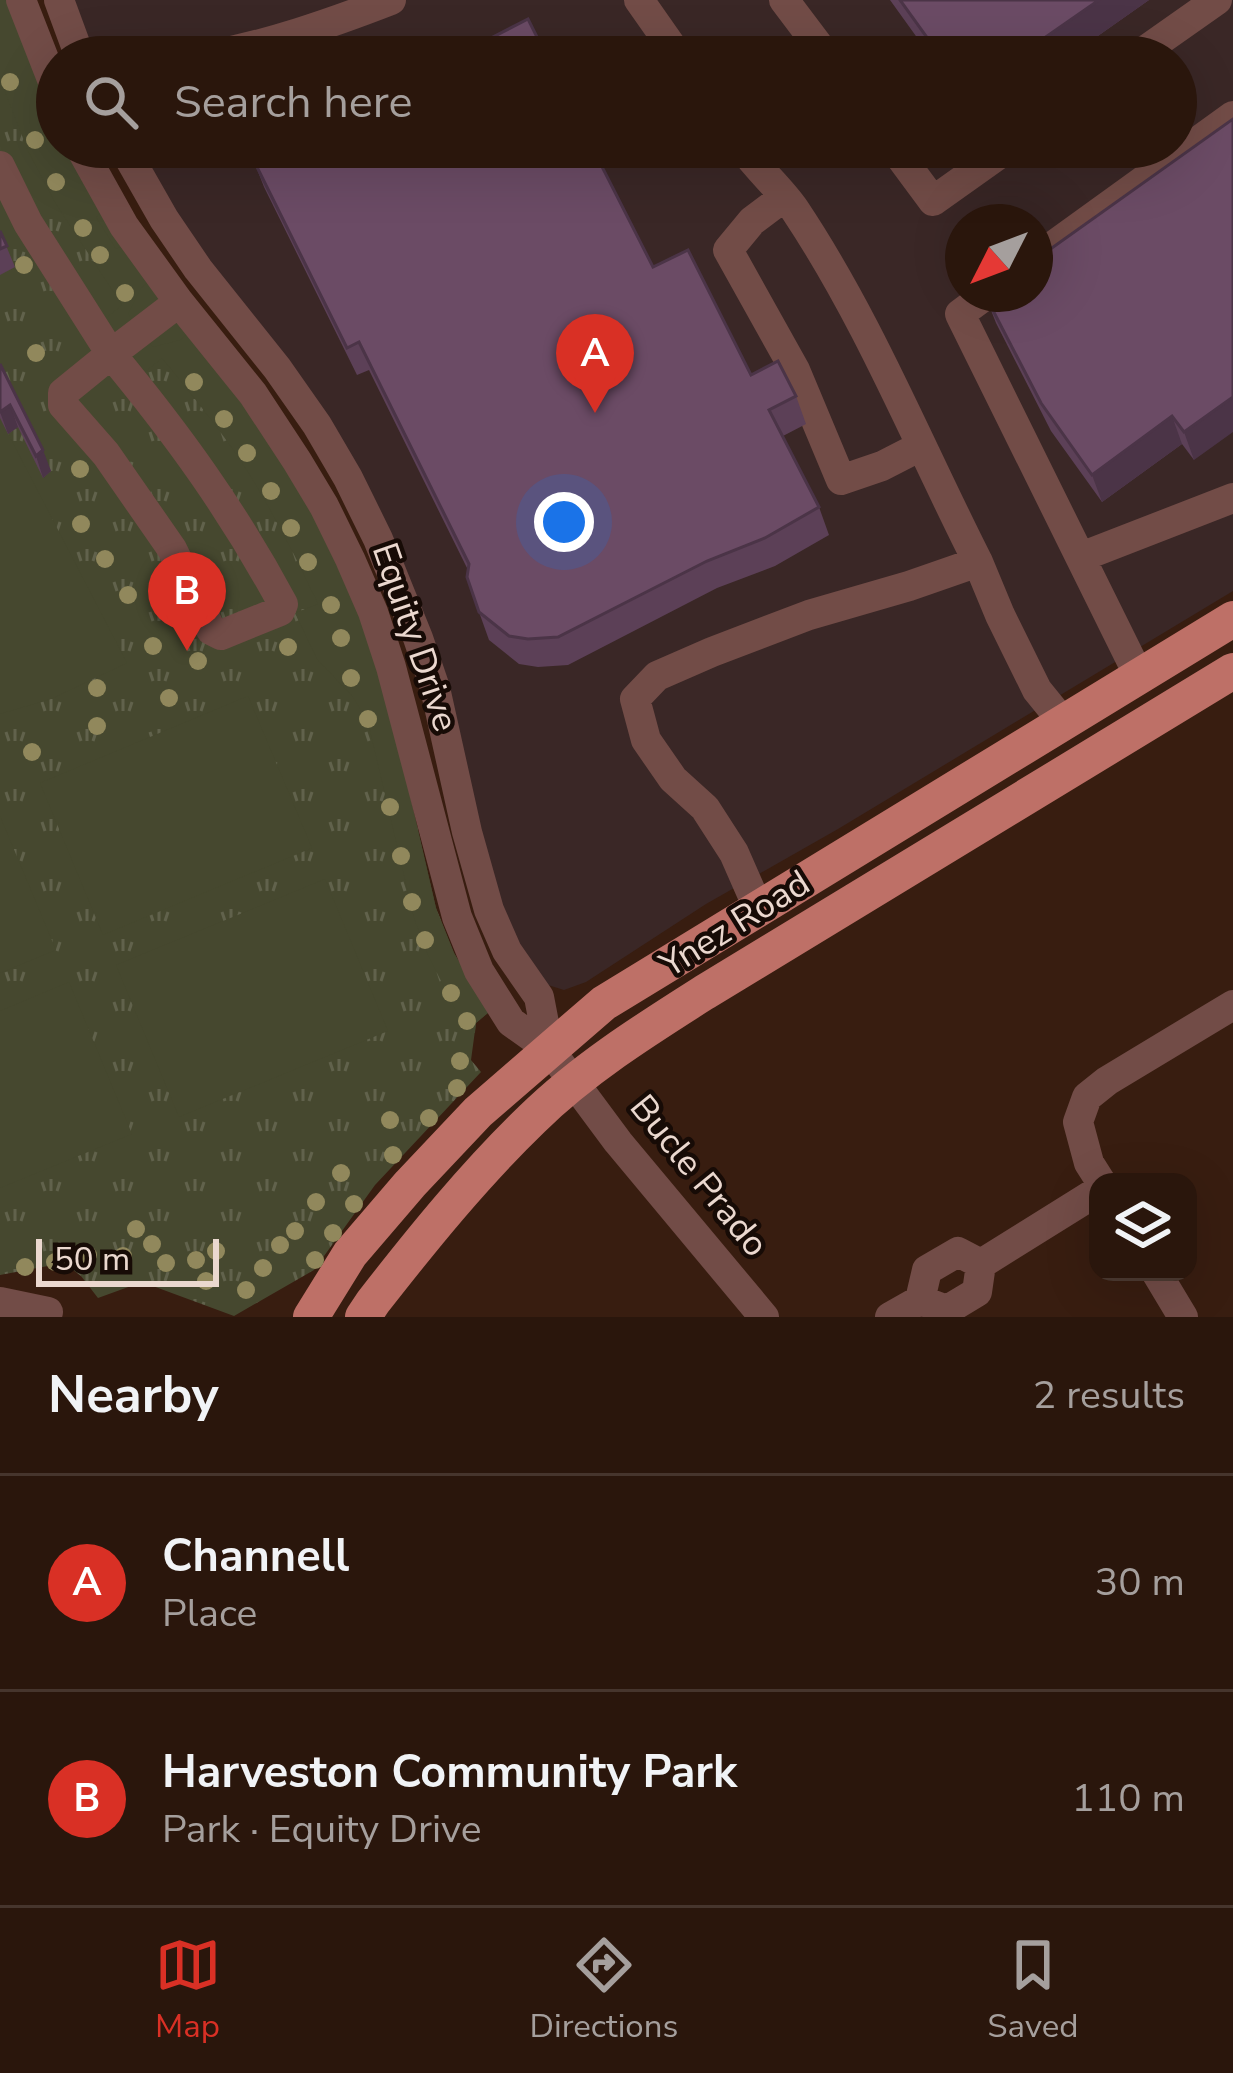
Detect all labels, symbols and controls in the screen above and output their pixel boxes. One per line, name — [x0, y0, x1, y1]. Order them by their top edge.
search box — [36, 36, 1197, 168]
icon: search — [78, 69, 144, 135]
text: Search here — [174, 72, 413, 133]
north arrow — [945, 204, 1053, 312]
pin: A — [556, 314, 634, 413]
your location — [534, 492, 594, 552]
street label: Equity Drive — [360, 536, 470, 738]
pin: B — [148, 552, 226, 651]
street label: Ynez Road — [650, 859, 819, 990]
street label: Bucle Prado — [619, 1085, 779, 1267]
map controls — [1089, 1173, 1197, 1281]
button: layers — [1089, 1173, 1197, 1281]
scale bar — [36, 1233, 219, 1286]
text: 50 m — [54, 1237, 130, 1282]
text: Nearby — [48, 1360, 219, 1430]
text: 2 results — [1033, 1369, 1185, 1422]
text: Channell — [162, 1526, 349, 1587]
text: A — [72, 1556, 102, 1609]
text: 30 m — [1095, 1556, 1185, 1609]
text: Place — [162, 1587, 257, 1640]
text: Harveston Community Park — [162, 1742, 737, 1803]
text: B — [74, 1772, 100, 1825]
text: 110 m — [1071, 1772, 1185, 1825]
text: Park · Equity Drive — [162, 1803, 482, 1856]
tab: Map — [155, 1932, 221, 2049]
tab: Directions — [530, 1932, 678, 2049]
tab: Saved — [987, 1932, 1078, 2049]

